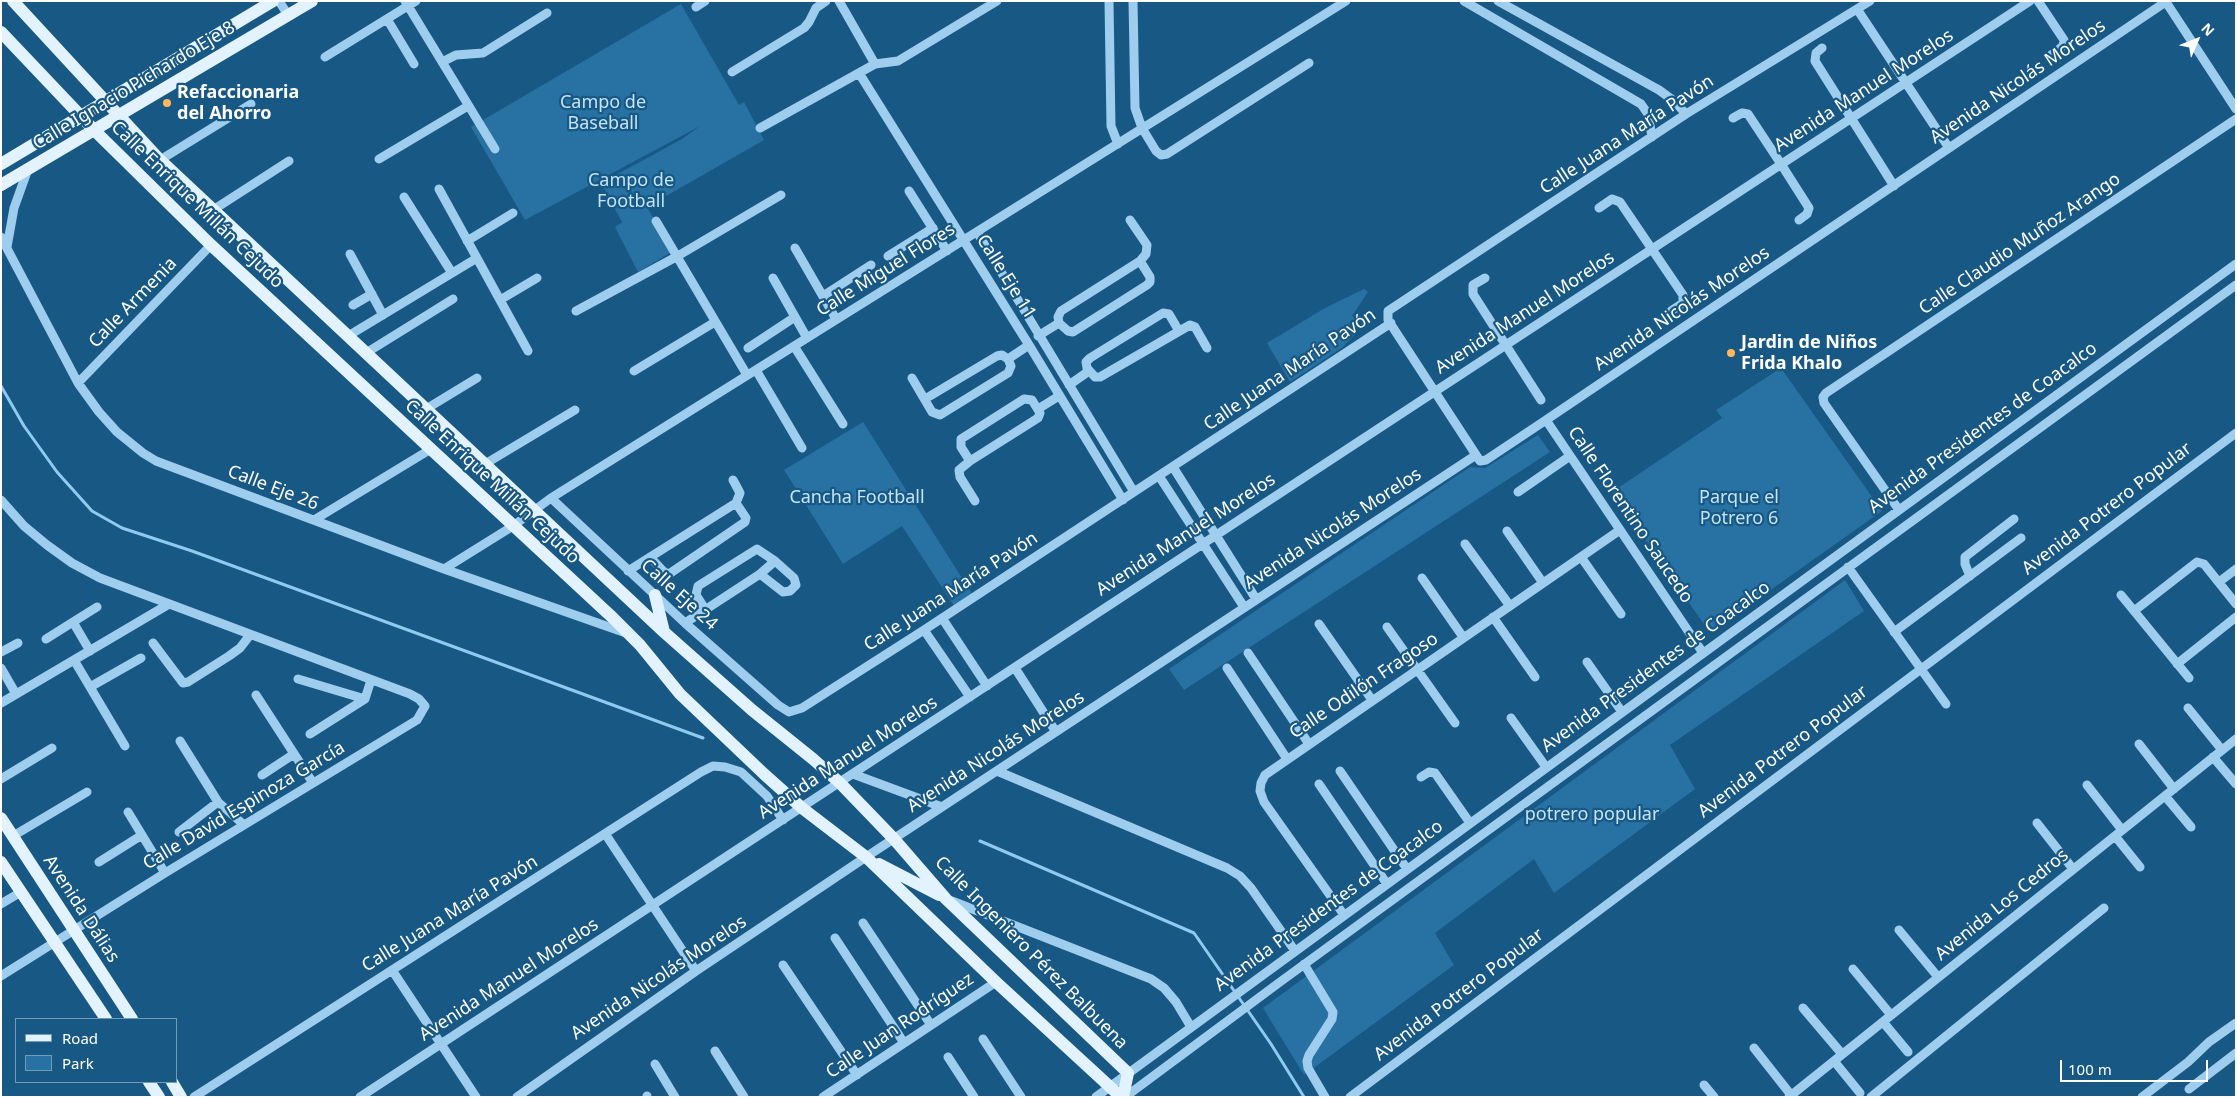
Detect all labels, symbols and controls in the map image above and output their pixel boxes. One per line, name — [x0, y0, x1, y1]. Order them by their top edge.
street label: Avenida Nicolás Morelos — [1926, 15, 2110, 149]
north arrow — [2172, 15, 2222, 65]
street label: Calle Ignacio Pichardo Eje 8 — [29, 17, 239, 155]
text: N — [2197, 19, 2219, 40]
street label: Avenida Manuel Morelos — [1770, 25, 1958, 157]
street label: Calle Juana María Pavón — [1536, 71, 1718, 199]
place label: Refaccionaria del Ahorro — [177, 82, 299, 125]
park label: Campo de Baseball — [560, 92, 646, 134]
marker: Refaccionaria del Ahorro — [161, 97, 173, 109]
street label: Calle Enrique Millán Cejudo — [106, 117, 288, 293]
street label: Calle Claudio Muñoz Arango — [1915, 168, 2125, 320]
park label: Campo de Football — [588, 170, 674, 212]
street label: Calle Miguel Flores — [813, 219, 959, 321]
street label: Calle Eje 11 — [971, 231, 1041, 323]
street label: Avenida Nicolás Morelos — [1590, 242, 1774, 376]
street label: Avenida Manuel Morelos — [1431, 247, 1619, 379]
street label: Calle Armenia — [84, 253, 182, 353]
street label: Calle Juana María Pavón — [1200, 304, 1380, 436]
place label: Jardin de Niños Frida Khalo — [1741, 332, 1877, 374]
street label: Avenida Presidentes de Coacalco — [1864, 338, 2102, 518]
marker: Jardin de Niños Frida Khalo — [1725, 347, 1737, 359]
street label: Calle Enrique Millán Cejudo — [400, 395, 584, 569]
street label: Calle Florentino Saucedo — [1563, 423, 1697, 607]
street label: Avenida Potrero Popular — [2018, 438, 2196, 580]
street label: Calle Eje 26 — [224, 461, 322, 515]
street label: Avenida Nicolás Morelos — [1240, 464, 1426, 594]
street label: Avenida Manuel Morelos — [1092, 469, 1280, 601]
park label: Cancha Football — [789, 487, 925, 509]
park label: Parque el Potrero 6 — [1699, 487, 1779, 530]
street label: Calle Juana María Pavón — [860, 528, 1042, 656]
street label: Calle Eje 24 — [636, 555, 722, 635]
street label: Avenida Presidentes de Coacalco — [1537, 577, 1775, 757]
street label: Calle Odilón Fragoso — [1286, 628, 1442, 744]
street label: Avenida Potrero Popular — [1694, 681, 1872, 823]
street label: Avenida Nicolás Morelos — [903, 687, 1089, 817]
street label: Avenida Manuel Morelos — [754, 692, 942, 824]
street label: Calle David Espinoza García — [139, 737, 349, 875]
park label: potrero popular — [1525, 804, 1659, 826]
street label: Avenida Presidentes de Coacalco — [1210, 816, 1448, 996]
street label: Avenida Los Cedros — [1931, 845, 2073, 965]
street label: Avenida Dálias — [38, 851, 124, 967]
street label: Calle Juana María Pavón — [358, 851, 542, 977]
street label: Calle Ingeniero Pérez Balbuena — [930, 852, 1132, 1054]
street label: Avenida Nicolás Morelos — [567, 911, 751, 1045]
street label: Avenida Manuel Morelos — [415, 914, 603, 1046]
street label: Avenida Potrero Popular — [1370, 924, 1548, 1066]
street label: Calle Juan Rodríguez — [822, 969, 978, 1083]
legend — [15, 1018, 178, 1083]
text: Road — [62, 1028, 98, 1048]
scale bar — [2062, 1050, 2210, 1082]
text: Park — [62, 1053, 94, 1073]
text: 100 m — [2068, 1059, 2112, 1079]

